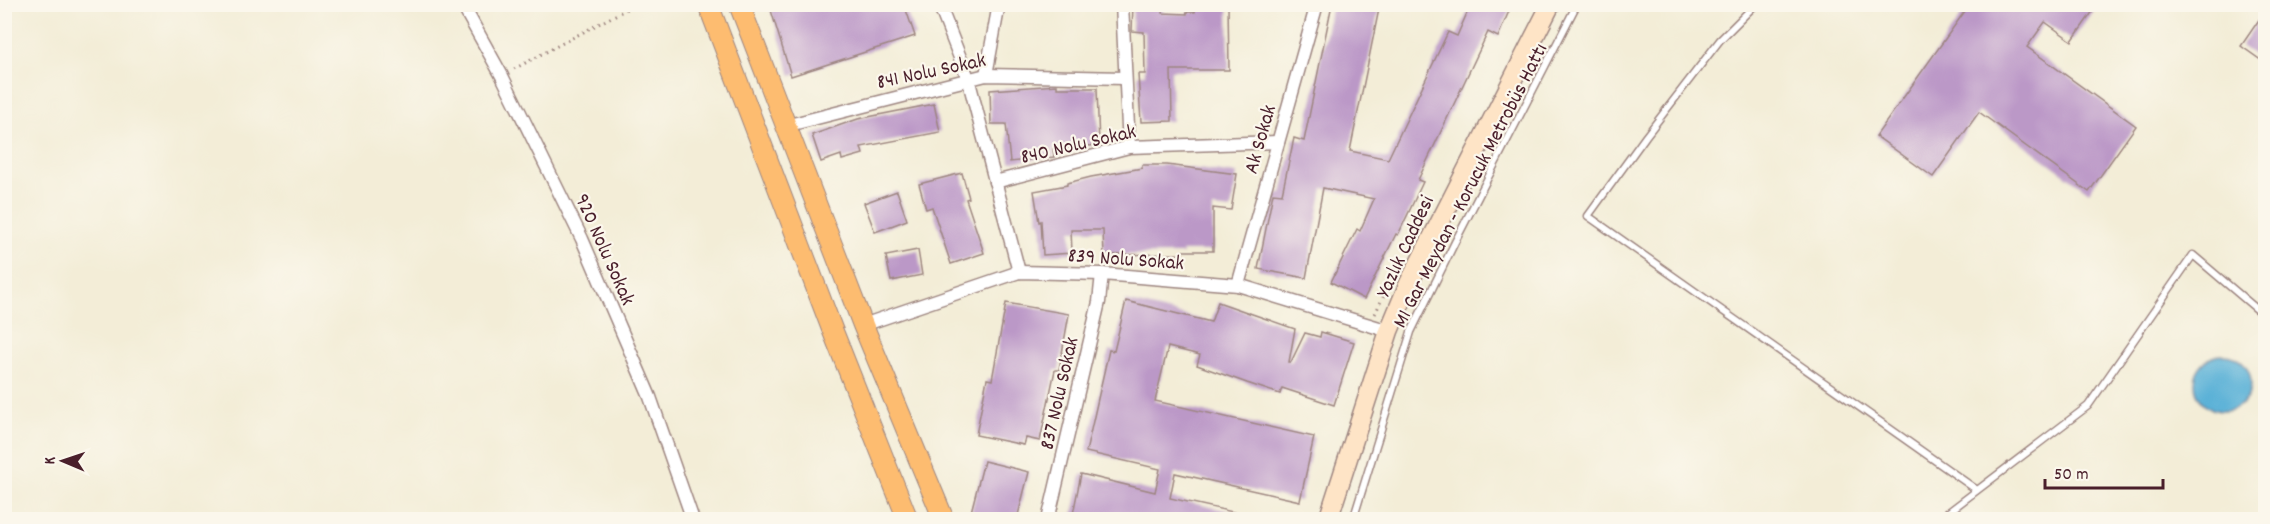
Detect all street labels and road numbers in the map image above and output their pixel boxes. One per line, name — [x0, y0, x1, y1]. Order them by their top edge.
street label: M1 Gar Meydan - Korucuk Metrobüs Hattı — [1387, 39, 1557, 334]
street label: 841 Nolu Sokak — [874, 47, 989, 99]
street label: Ak Sokak — [1238, 102, 1286, 178]
street label: 840 Nolu Sokak — [1018, 118, 1139, 174]
street label: 920 Nolu Sokak — [565, 190, 641, 311]
street label: Yazlık Caddesi — [1370, 191, 1444, 303]
street label: 839 Nolu Sokak — [1067, 242, 1185, 280]
street label: 837 Nolu Sokak — [1033, 334, 1088, 453]

